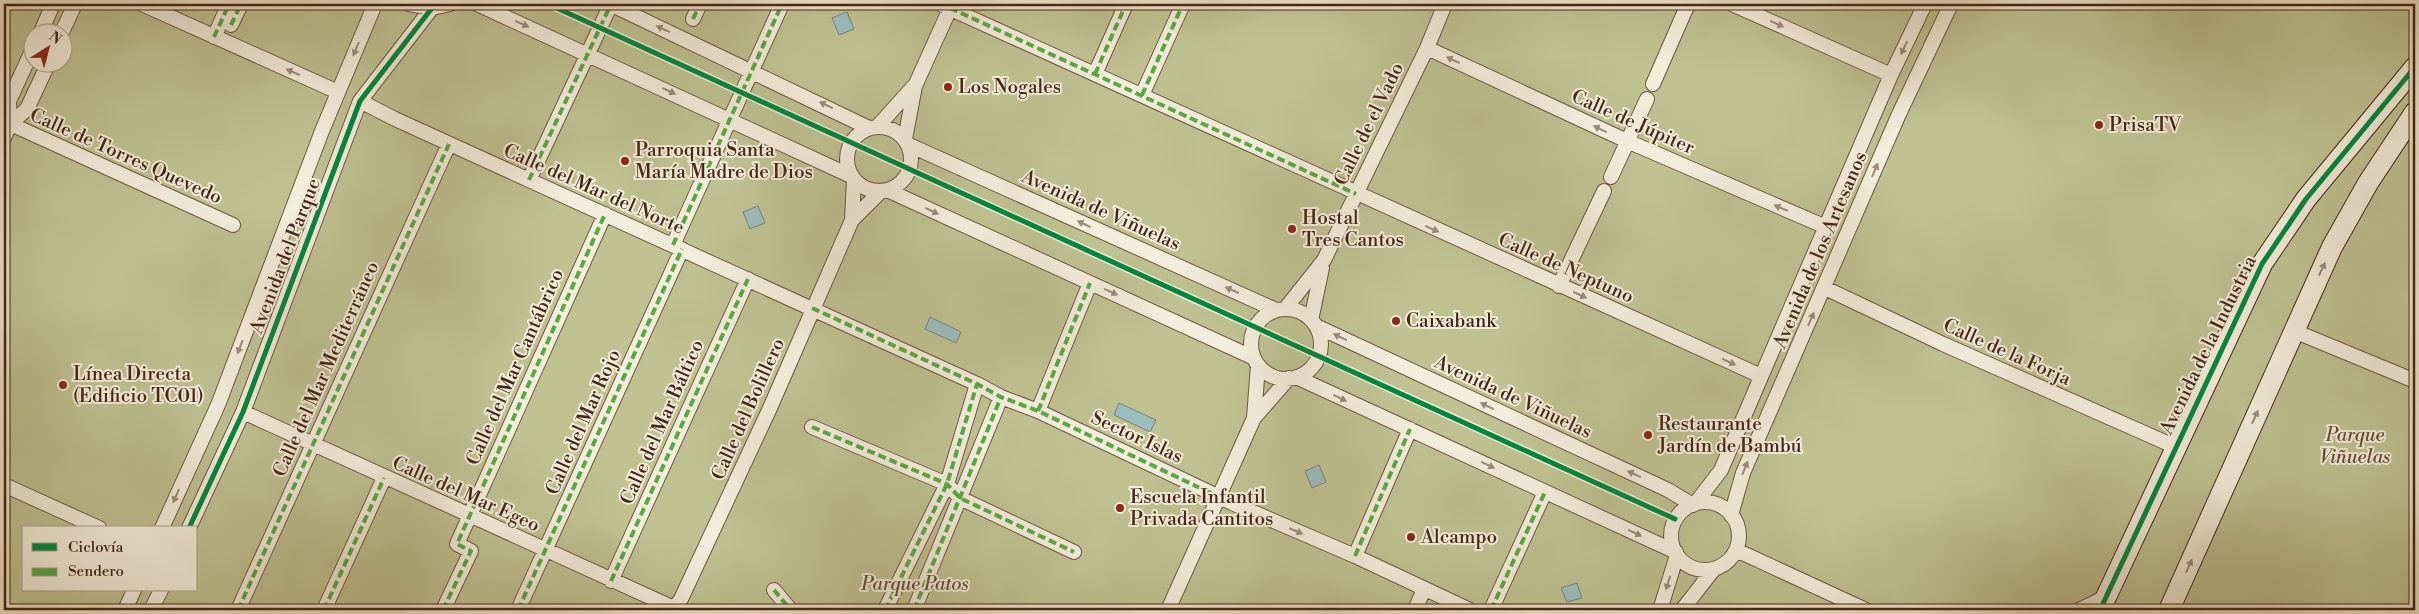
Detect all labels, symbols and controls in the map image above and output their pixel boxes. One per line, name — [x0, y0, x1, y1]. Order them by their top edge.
one-way arrow — [515, 20, 529, 28]
one-way arrow — [1770, 20, 1784, 28]
north arrow — [22, 22, 72, 72]
one-way arrow — [656, 25, 670, 33]
text: N — [45, 28, 65, 49]
one-way arrow — [1900, 41, 1908, 55]
one-way arrow — [352, 42, 360, 57]
one-way arrow — [1446, 55, 1460, 63]
street label: Calle de el Vado — [1329, 59, 1409, 189]
one-way arrow — [286, 68, 300, 76]
place label: Los Nogales — [958, 75, 1061, 99]
marker: Los Nogales — [942, 81, 954, 93]
street label: Calle de Júpiter — [1568, 84, 1698, 160]
one-way arrow — [662, 88, 676, 96]
one-way arrow — [819, 101, 833, 109]
street label: Calle de Torres Quevedo — [26, 103, 226, 209]
place label: PrisaTV — [2109, 113, 2182, 137]
marker: PrisaTV — [2093, 119, 2105, 131]
one-way arrow — [1593, 124, 1607, 132]
street label: Calle del Mar del Norte — [500, 138, 688, 240]
place label: Parroquia Santa María Madre de Dios — [635, 138, 813, 184]
street label: Avenida de los Artesanos — [1767, 148, 1872, 353]
marker: Parroquia Santa María Madre de Dios — [619, 155, 631, 167]
one-way arrow — [1871, 163, 1879, 177]
street label: Avenida de Viñuelas — [1017, 164, 1184, 256]
street label: Avenida del Parque — [244, 175, 326, 338]
one-way arrow — [1774, 203, 1788, 211]
place label: Hostal Tres Cantos — [1302, 206, 1404, 252]
one-way arrow — [925, 207, 939, 215]
one-way arrow — [1077, 220, 1091, 228]
marker: Hostal Tres Cantos — [1286, 223, 1298, 235]
one-way arrow — [1425, 225, 1439, 233]
street label: Calle de Neptuno — [1495, 227, 1637, 309]
street label: Avenida de la Industria — [2154, 251, 2262, 439]
street label: Calle del Mar Mediterráneo — [268, 258, 384, 480]
one-way arrow — [2319, 262, 2327, 276]
street label: Calle del Mar Cantábrico — [461, 265, 569, 469]
one-way arrow — [1225, 285, 1239, 293]
one-way arrow — [1104, 289, 1118, 297]
one-way arrow — [1573, 292, 1587, 300]
place label: Caixabank — [1406, 309, 1497, 333]
one-way arrow — [1807, 312, 1815, 326]
street label: Calle de la Forja — [1939, 313, 2075, 391]
marker: Caixabank — [1390, 315, 1402, 327]
one-way arrow — [1333, 333, 1347, 341]
street label: Calle del Bolillero — [706, 334, 790, 484]
street label: Calle del Mar Báltico — [615, 336, 709, 508]
one-way arrow — [236, 340, 244, 355]
street label: Calle del Mar Rojo — [540, 346, 626, 498]
street label: Avenida de Viñuelas — [1429, 350, 1596, 444]
one-way arrow — [1722, 358, 1736, 366]
place label: Línea Directa (Edificio TC01) — [73, 362, 204, 408]
marker: Línea Directa (Edificio TC01) — [57, 379, 69, 391]
one-way arrow — [1333, 394, 1347, 402]
one-way arrow — [1480, 401, 1494, 409]
street label: Sector Islas — [1087, 405, 1187, 469]
one-way arrow — [2252, 410, 2260, 424]
place label: Restaurante Jardín de Bambú — [1657, 412, 1802, 458]
park label: Parque Viñuelas — [2320, 423, 2390, 469]
marker: Restaurante Jardín de Bambú — [1642, 429, 1654, 441]
street label: Calle del Mar Egeo — [389, 451, 543, 537]
one-way arrow — [1741, 460, 1749, 475]
one-way arrow — [1481, 462, 1495, 470]
one-way arrow — [1627, 470, 1641, 478]
place label: Escuela Infantil Privada Cantitos — [1130, 485, 1273, 531]
one-way arrow — [172, 489, 180, 503]
marker: Escuela Infantil Privada Cantitos — [1114, 502, 1126, 514]
place label: Alcampo — [1420, 525, 1497, 549]
legend — [22, 526, 198, 592]
one-way arrow — [1289, 527, 1303, 535]
one-way arrow — [1628, 529, 1642, 537]
marker: Alcampo — [1405, 531, 1417, 543]
text: Ciclovía — [68, 538, 124, 557]
one-way arrow — [2186, 559, 2194, 573]
text: Sendero — [68, 562, 124, 581]
park label: Parque Patos — [860, 572, 969, 596]
one-way arrow — [1664, 575, 1672, 590]

